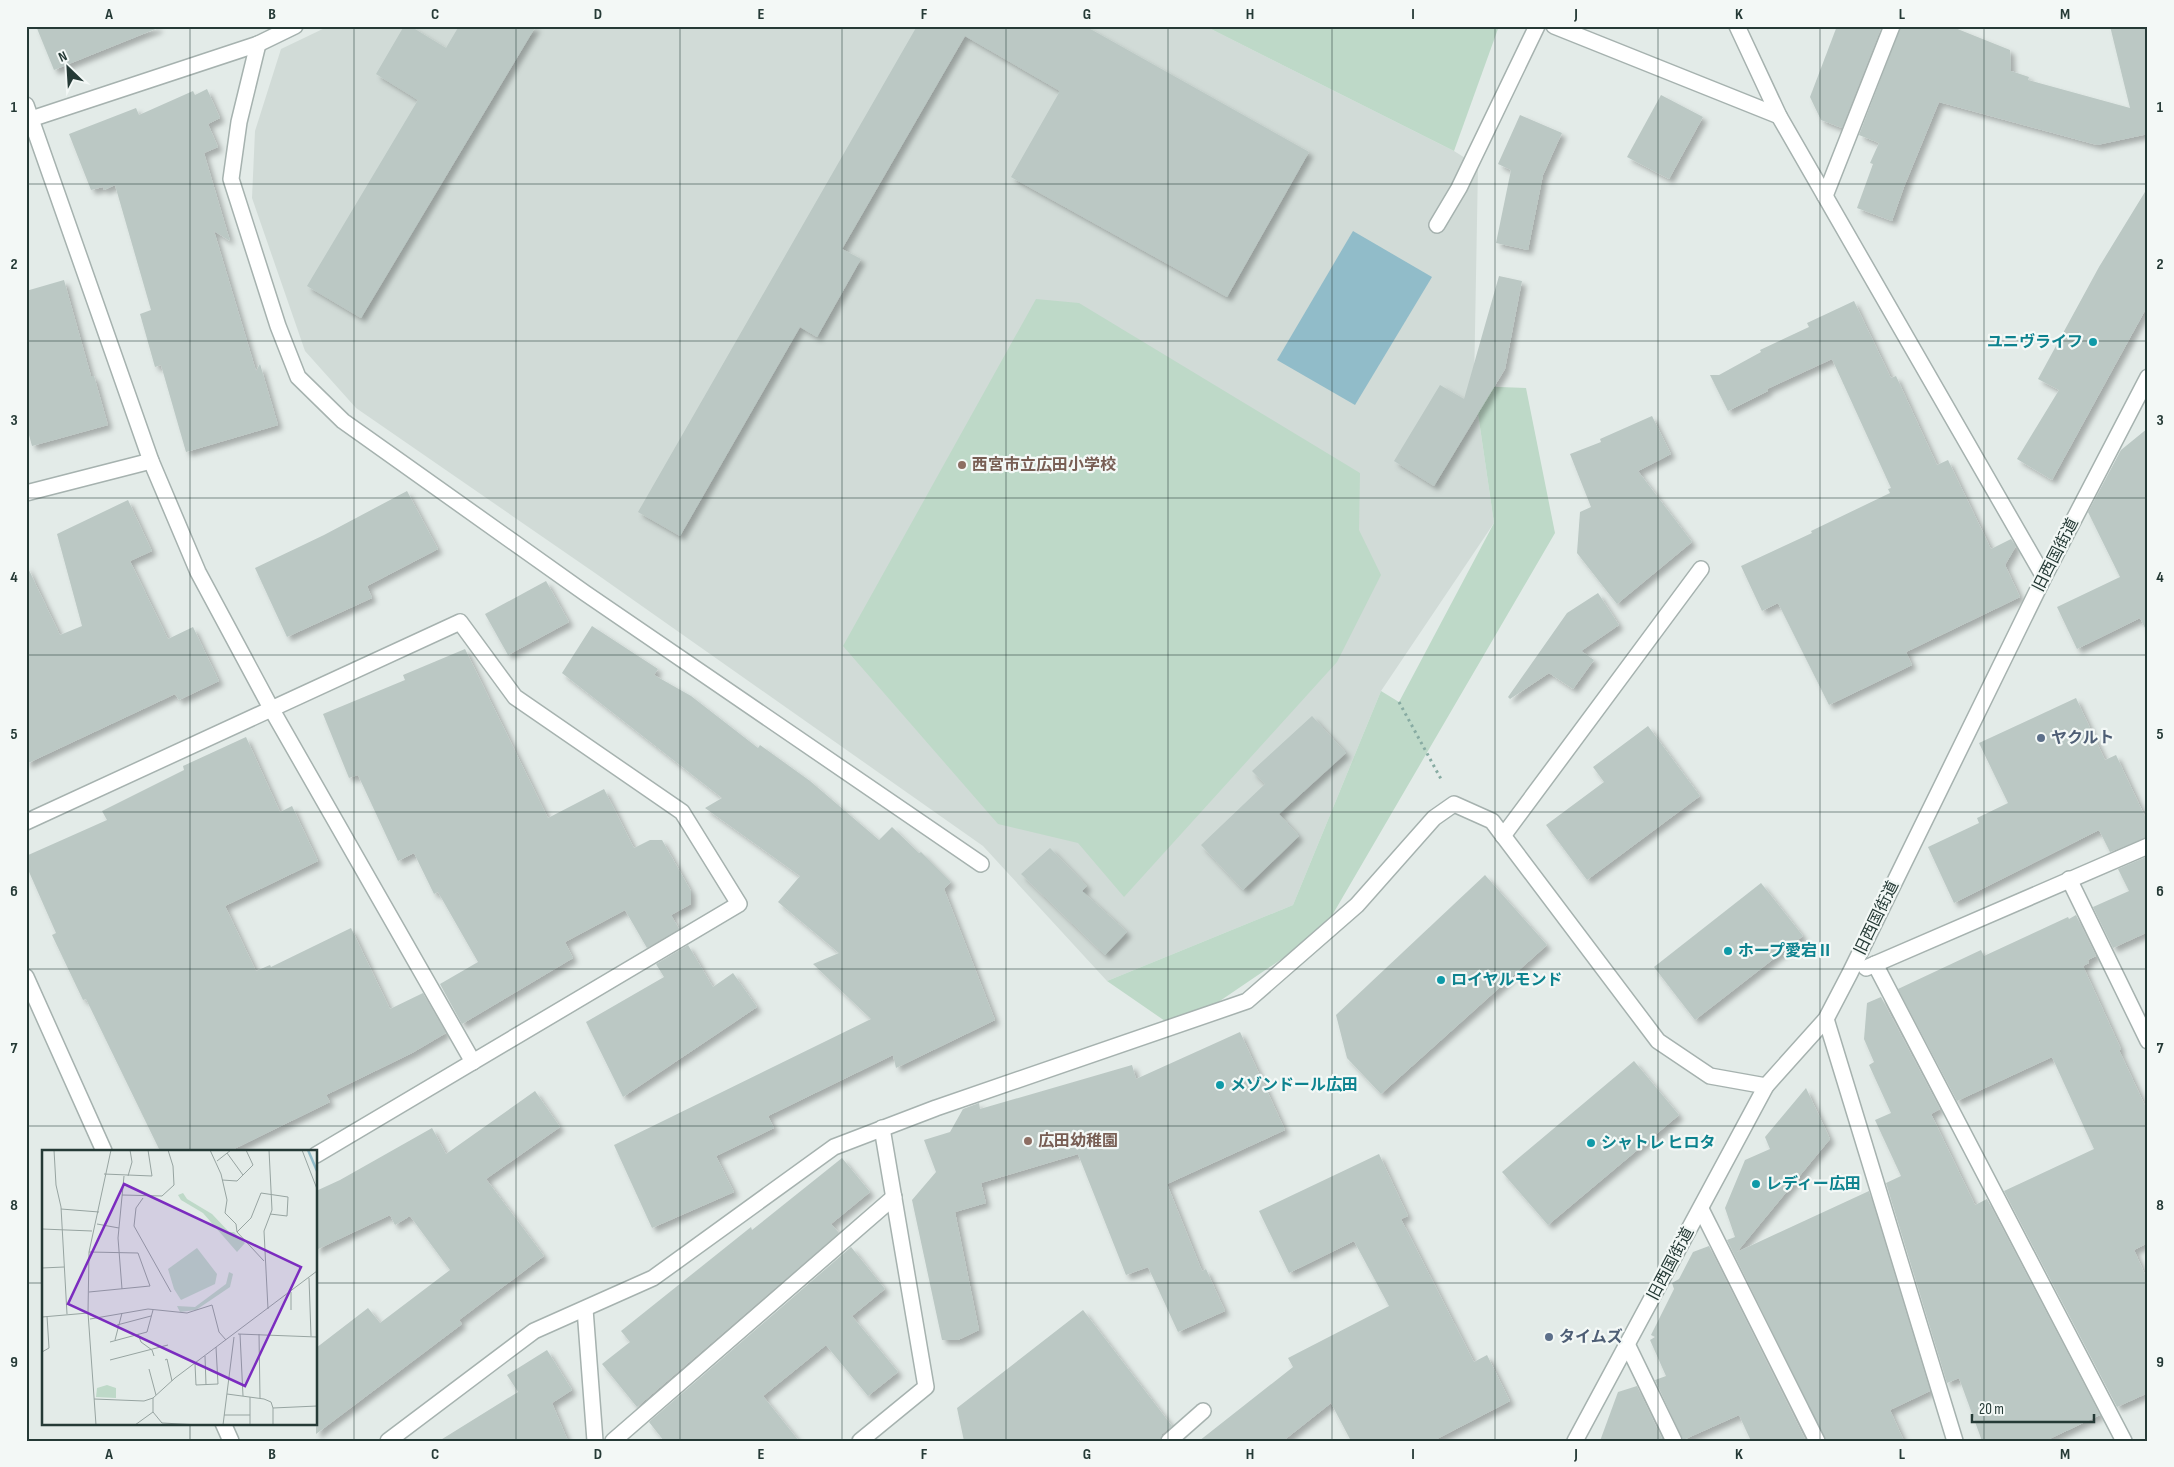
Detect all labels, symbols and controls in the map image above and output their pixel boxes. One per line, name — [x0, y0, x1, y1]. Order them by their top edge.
text: A — [104, 5, 113, 24]
text: B — [268, 5, 276, 24]
text: C — [431, 5, 439, 24]
text: D — [594, 5, 602, 24]
text: E — [758, 5, 765, 24]
text: F — [921, 5, 928, 24]
text: G — [1083, 5, 1091, 24]
text: H — [1246, 5, 1254, 24]
text: I — [1411, 5, 1415, 24]
text: J — [1573, 5, 1578, 24]
text: K — [1735, 5, 1743, 24]
text: L — [1899, 5, 1906, 24]
text: M — [2060, 5, 2070, 24]
north arrow — [42, 42, 92, 92]
text: N — [56, 47, 70, 66]
text: 1 — [11, 98, 18, 117]
text: 1 — [2157, 98, 2164, 117]
text: 2 — [10, 255, 18, 274]
text: 2 — [2156, 255, 2164, 274]
place label: ユニヴライフ — [1987, 333, 2083, 352]
marker: ユニヴライフ — [2087, 336, 2099, 348]
text: 3 — [10, 411, 18, 430]
text: 3 — [2156, 411, 2164, 430]
place label: 西宮市立広田小学校 — [972, 456, 1116, 475]
marker: 西宮市立広田小学校 — [956, 459, 968, 471]
street label: 旧西国街道 — [2029, 515, 2083, 595]
text: 4 — [10, 568, 18, 587]
text: 4 — [2156, 568, 2164, 587]
text: 5 — [10, 725, 18, 744]
text: 5 — [2156, 725, 2164, 744]
place label: ヤクルト — [2051, 729, 2115, 748]
marker: ヤクルト — [2035, 732, 2047, 744]
street label: 旧西国街道 — [1851, 878, 1903, 958]
text: 6 — [10, 882, 18, 901]
text: 6 — [2156, 882, 2164, 901]
place label: ホープ愛宕Ⅱ — [1738, 942, 1833, 961]
marker: ホープ愛宕Ⅱ — [1722, 945, 1734, 957]
place label: ロイヤルモンド — [1451, 971, 1563, 990]
marker: ロイヤルモンド — [1435, 974, 1447, 986]
text: 7 — [11, 1039, 18, 1058]
text: 7 — [2157, 1039, 2164, 1058]
place label: メゾンドール広田 — [1230, 1076, 1358, 1095]
marker: メゾンドール広田 — [1214, 1079, 1226, 1091]
place label: 広田幼稚園 — [1038, 1132, 1118, 1151]
place label: シャトレ ヒロタ — [1601, 1134, 1716, 1153]
marker: 広田幼稚園 — [1022, 1135, 1034, 1147]
marker: シャトレ ヒロタ — [1585, 1137, 1597, 1149]
inset map — [42, 1150, 318, 1424]
place label: レディー広田 — [1766, 1175, 1861, 1194]
marker: レディー広田 — [1750, 1178, 1762, 1190]
text: 8 — [10, 1196, 18, 1215]
text: 8 — [2156, 1196, 2164, 1215]
street label: 旧西国街道 — [1644, 1224, 1698, 1304]
place label: タイムズ — [1559, 1328, 1623, 1347]
marker: タイムズ — [1543, 1331, 1555, 1343]
text: 9 — [10, 1353, 18, 1372]
text: 9 — [2156, 1353, 2164, 1372]
scale bar — [1972, 1392, 2094, 1424]
text: 20 m — [1979, 1400, 2004, 1419]
text: A — [104, 1445, 113, 1464]
text: B — [268, 1445, 276, 1464]
text: C — [431, 1445, 439, 1464]
text: D — [594, 1445, 602, 1464]
text: E — [758, 1445, 765, 1464]
text: F — [921, 1445, 928, 1464]
text: G — [1083, 1445, 1091, 1464]
text: H — [1246, 1445, 1254, 1464]
text: I — [1411, 1445, 1415, 1464]
text: J — [1573, 1445, 1578, 1464]
text: K — [1735, 1445, 1743, 1464]
text: L — [1899, 1445, 1906, 1464]
text: M — [2060, 1445, 2070, 1464]

